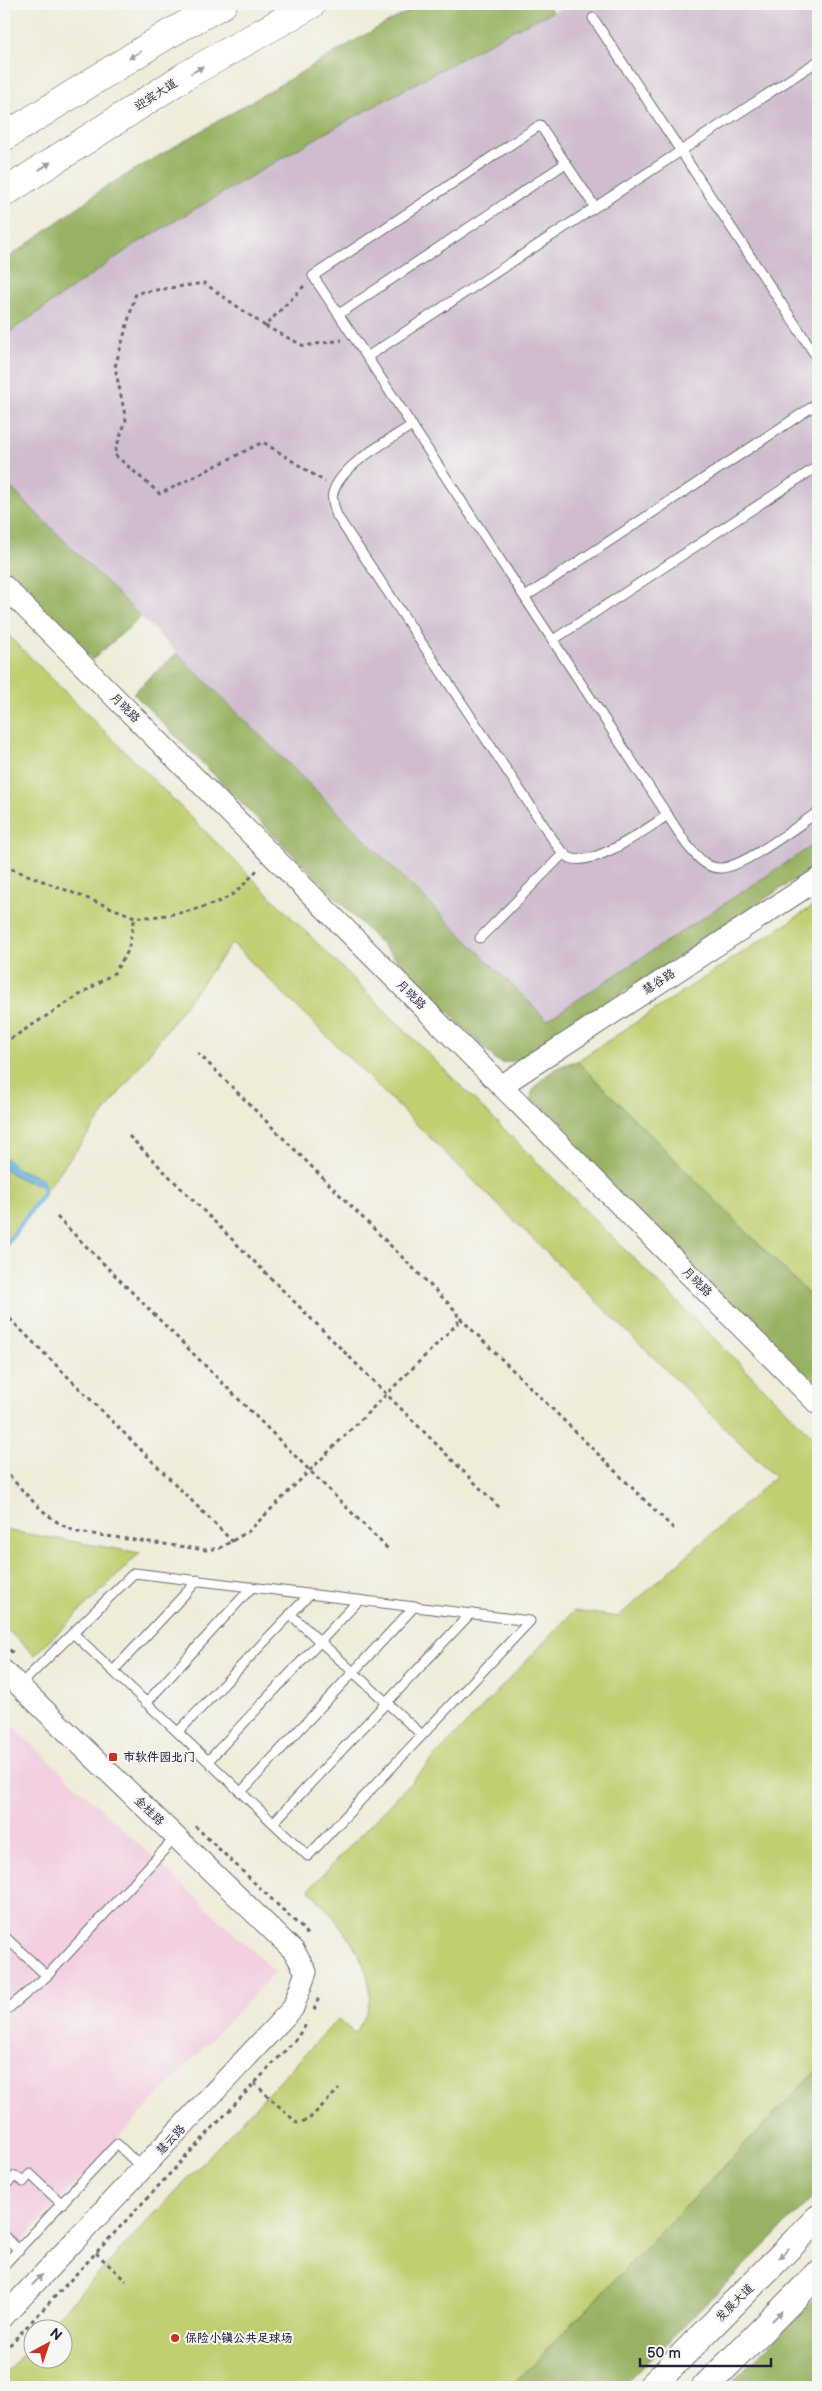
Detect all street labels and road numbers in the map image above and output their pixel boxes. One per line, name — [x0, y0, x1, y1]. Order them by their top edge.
street label: 迎宾大道 — [132, 76, 180, 114]
street label: 月晓路 — [107, 690, 143, 726]
street label: 慧谷路 — [640, 966, 678, 998]
street label: 月晓路 — [393, 977, 429, 1013]
street label: 月晓路 — [679, 1264, 715, 1300]
street label: 金桂路 — [131, 1793, 167, 1829]
street label: 慧云路 — [153, 2122, 189, 2158]
street label: 发展大道 — [713, 2281, 757, 2325]

